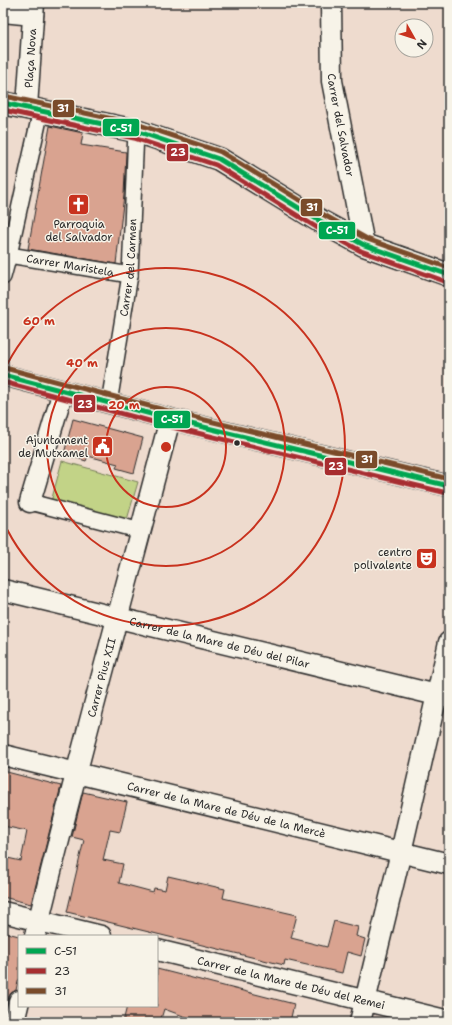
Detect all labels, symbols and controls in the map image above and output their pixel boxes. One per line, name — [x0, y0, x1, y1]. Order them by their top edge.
north arrow — [394, 18, 434, 58]
street label: Plaça Nova — [21, 28, 40, 88]
text: N — [413, 36, 430, 52]
street label: Carrer del Salvador — [324, 73, 358, 178]
line badge: 31 — [52, 99, 75, 118]
text: 31 — [57, 101, 69, 116]
line badge: C-51 — [102, 118, 140, 137]
text: C-51 — [110, 121, 132, 136]
line badge: 23 — [166, 143, 189, 162]
text: 23 — [170, 145, 186, 160]
church icon: Parroquia del Salvador — [66, 191, 92, 217]
line badge: 31 — [300, 198, 323, 217]
text: 31 — [306, 200, 318, 215]
place label: Parroquia del Salvador — [46, 217, 112, 245]
street label: Carrer del Carmen — [116, 218, 140, 318]
line badge: C-51 — [318, 221, 356, 240]
text: C-51 — [326, 223, 348, 238]
street label: Carrer Maristela — [25, 251, 115, 280]
text: 60 m — [23, 313, 55, 329]
text: 40 m — [66, 355, 98, 371]
line badge: 23 — [73, 394, 96, 413]
text: 23 — [77, 397, 93, 412]
text: 20 m — [108, 397, 140, 413]
line badge: C-51 — [153, 410, 191, 429]
text: C-51 — [161, 412, 183, 427]
place label: Ajuntament de Mutxamel — [18, 433, 89, 461]
public building icon: Ajuntament de Mutxamel — [90, 433, 116, 459]
unlabelled marker — [232, 438, 242, 448]
centre of rings — [159, 440, 173, 454]
line badge: 31 — [355, 450, 378, 469]
text: 31 — [361, 452, 373, 467]
line badge: 23 — [324, 457, 347, 476]
text: 23 — [328, 459, 344, 474]
place label: centro polivalente — [354, 545, 412, 573]
theatre icon: centro polivalente — [414, 545, 440, 571]
street label: Carrer de la Mare de Déu del Pilar — [128, 614, 311, 672]
street label: Carrer Pius XII — [84, 636, 120, 719]
street label: Carrer de la Mare de Déu de la Mercè — [125, 779, 327, 842]
legend — [18, 935, 158, 1007]
text: C-51 — [54, 943, 77, 959]
street label: Carrer de la Mare de Déu del Remei — [196, 953, 386, 1013]
text: 23 — [54, 963, 70, 979]
text: 31 — [54, 983, 67, 999]

